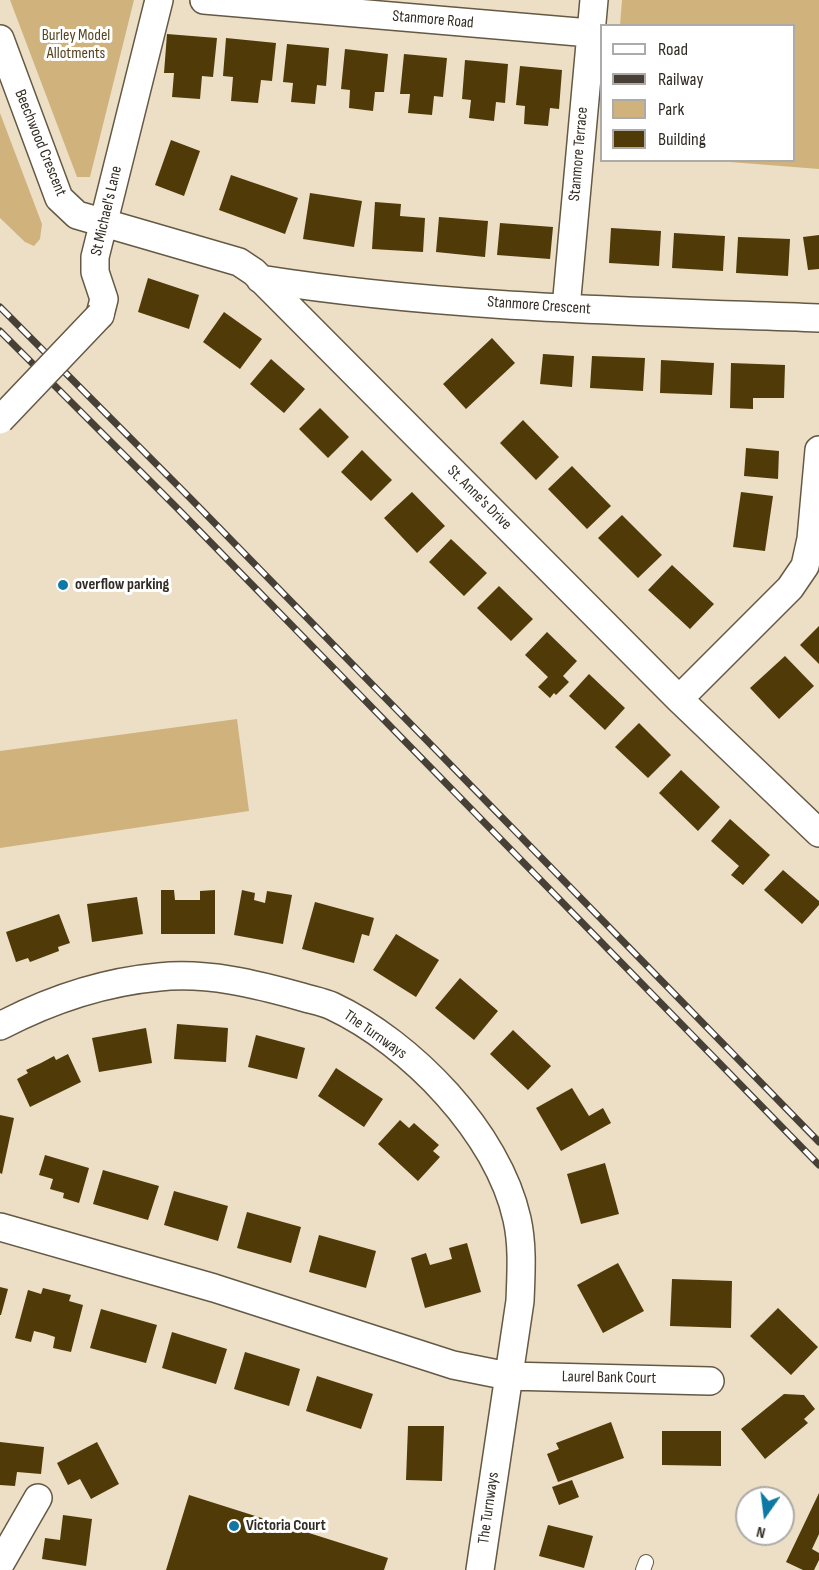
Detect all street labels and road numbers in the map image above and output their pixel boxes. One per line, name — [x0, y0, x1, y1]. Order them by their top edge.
street label: Stanmore Road — [392, 7, 474, 33]
street label: Beechwood Crescent — [10, 87, 70, 199]
street label: Stanmore Terrace — [565, 106, 593, 202]
street label: St Michael's Lane — [87, 164, 127, 258]
street label: Stanmore Crescent — [487, 293, 591, 319]
street label: St. Anne's Drive — [443, 462, 515, 534]
street label: The Turnways — [340, 1006, 410, 1064]
street label: Laurel Bank Court — [562, 1368, 656, 1388]
street label: The Turnways — [474, 1471, 504, 1545]

